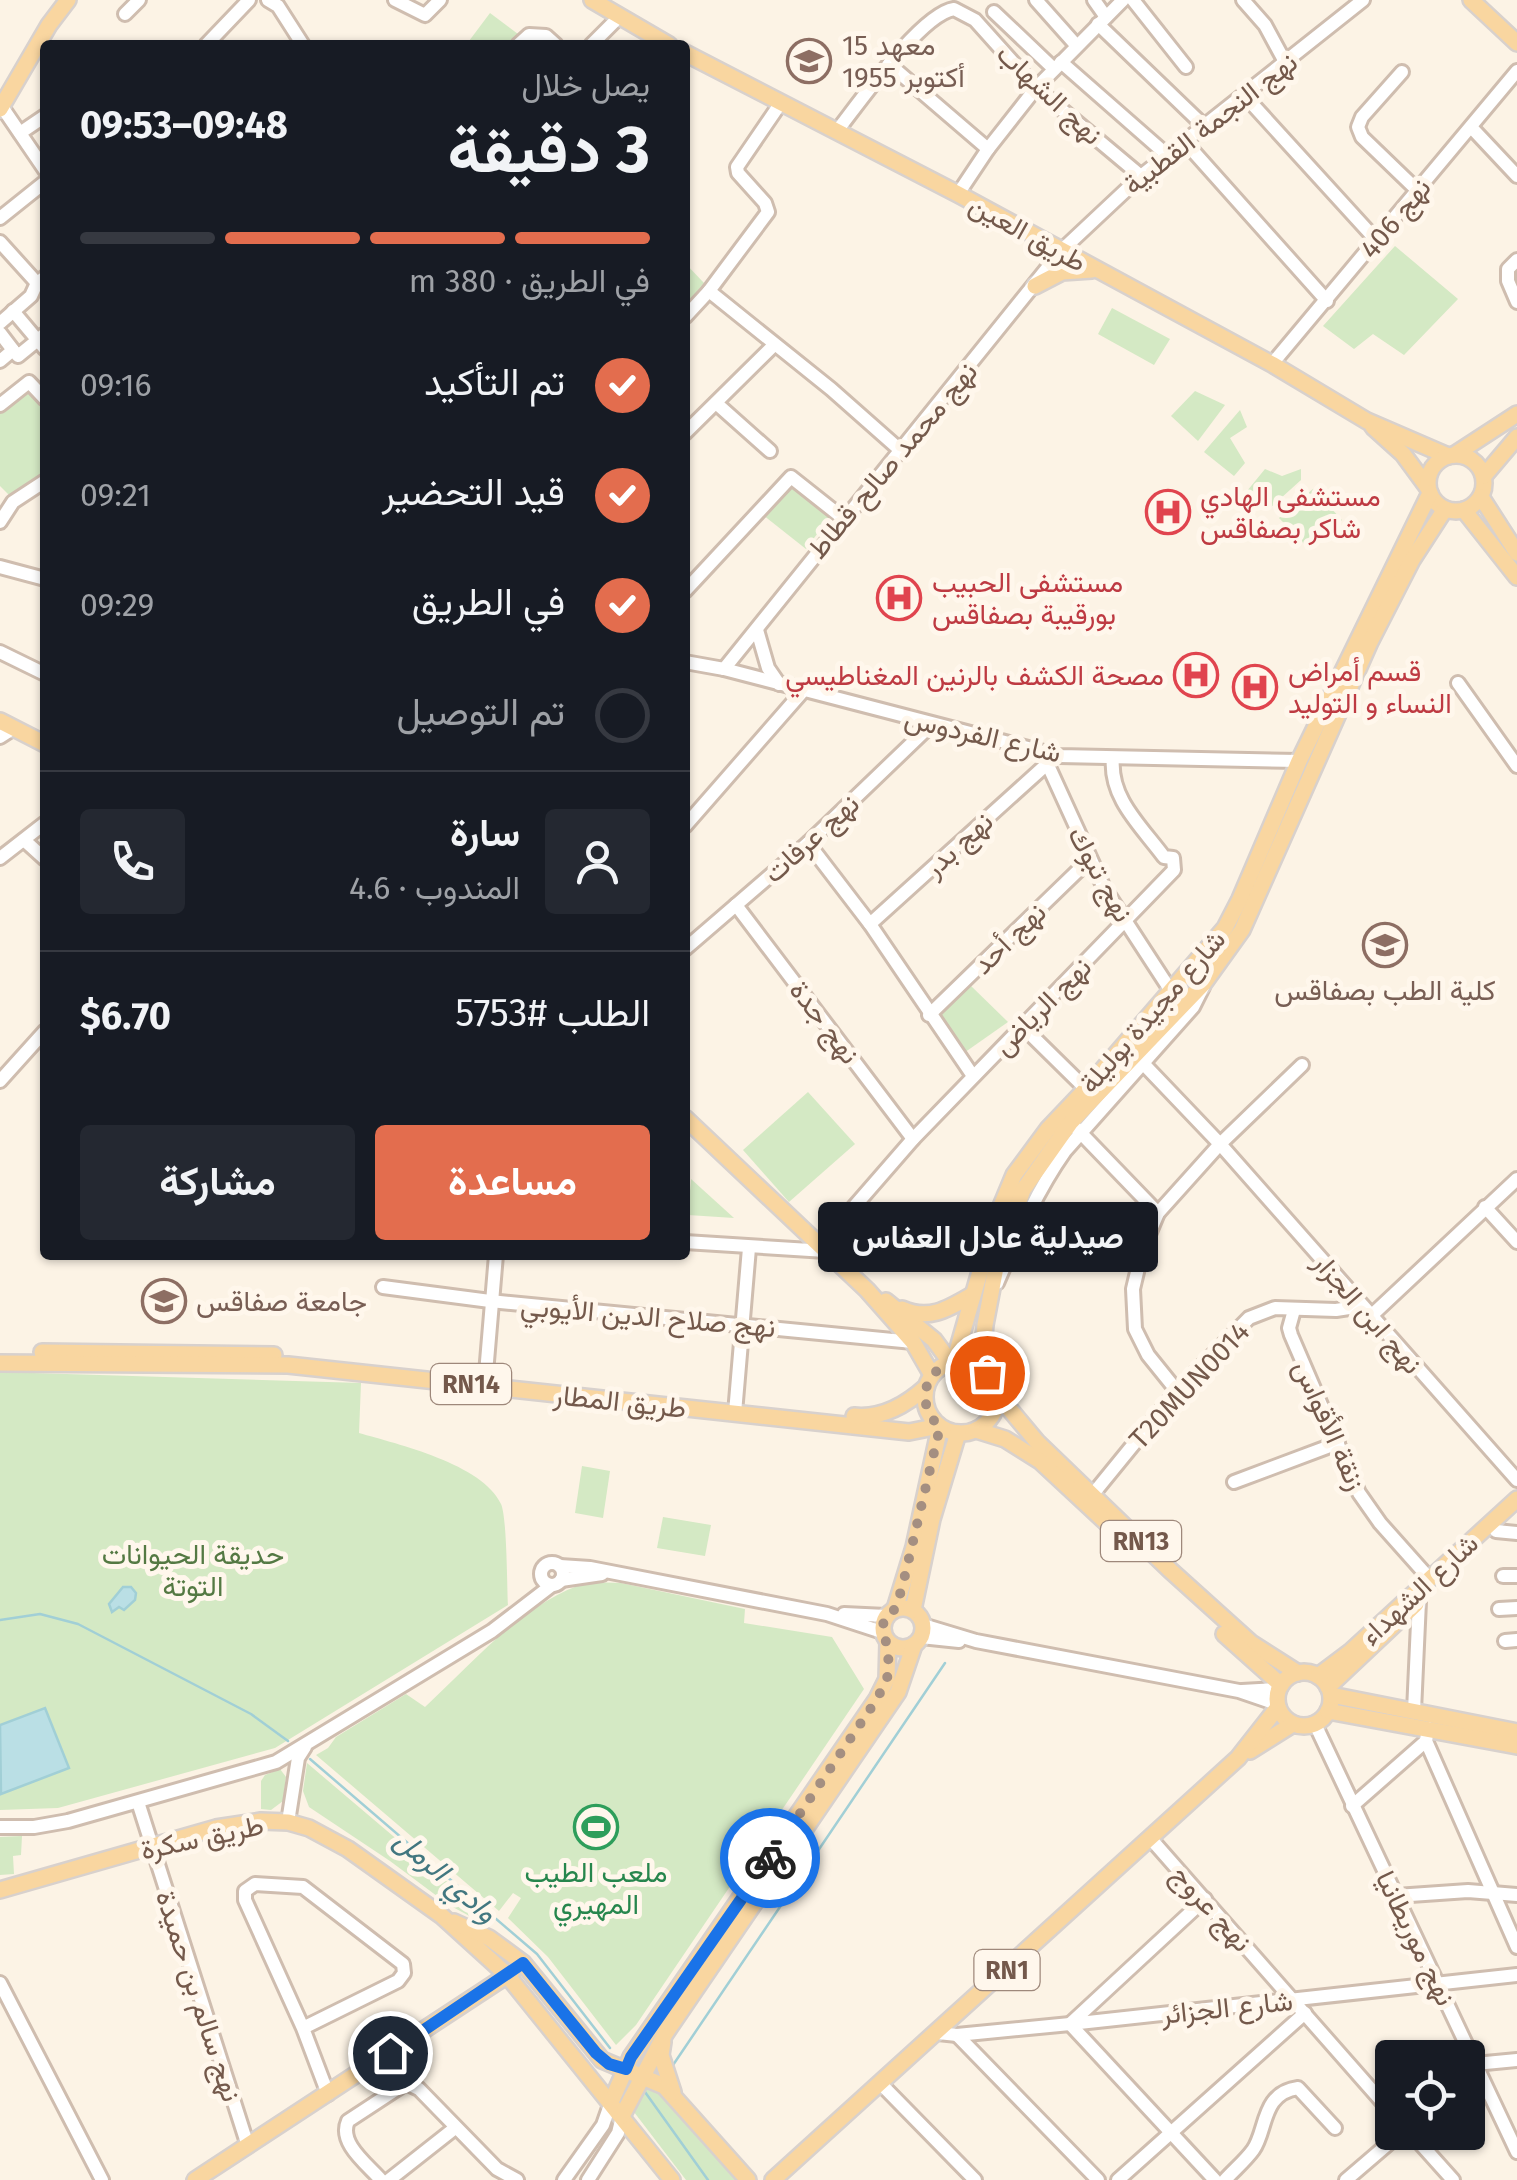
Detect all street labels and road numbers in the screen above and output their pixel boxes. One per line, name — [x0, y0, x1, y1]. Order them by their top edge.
street label: نهج الشهاب — [988, 37, 1109, 154]
street label: نهج النجمة القطبية — [1117, 45, 1306, 204]
street label: نهج 406 — [1353, 171, 1440, 267]
street label: طريق العين — [963, 188, 1092, 280]
street label: نهج محمد صالح قطاط — [801, 355, 986, 567]
street label: شارع الفردوس — [901, 701, 1064, 771]
street label: نهج عرفات — [757, 787, 868, 892]
street label: نهج بدر — [916, 805, 1002, 887]
street label: نهج تبوك — [1058, 821, 1140, 929]
street label: نهج أحد — [966, 896, 1055, 983]
street label: شارع مجيدة بوليلة — [1072, 923, 1234, 1101]
street label: نهج الرياض — [986, 950, 1100, 1064]
street label: نهج جدة — [780, 974, 866, 1072]
street label: نهج ابن الجزار — [1303, 1245, 1429, 1383]
street label: نهج صلاح الدين الأيوبي — [519, 1289, 777, 1350]
street label: T20MUN0014 — [1122, 1315, 1256, 1455]
street label: زنقة الأقواس — [1285, 1355, 1373, 1496]
road number: RN14 — [431, 1364, 511, 1404]
street label: طريق المطار — [551, 1378, 688, 1426]
road number: RN13 — [1101, 1521, 1181, 1561]
street label: شارع الشهداء — [1354, 1527, 1486, 1654]
street label: طريق سكرة — [138, 1808, 267, 1868]
street label: نهج عروج — [1162, 1858, 1259, 1960]
street label: نهج موريطانيا — [1366, 1865, 1462, 2012]
street label: نهج سالم بن حميدة — [146, 1886, 248, 2107]
road number: RN1 — [974, 1950, 1040, 1990]
street label: شارع الجزائر — [1159, 1984, 1295, 2033]

